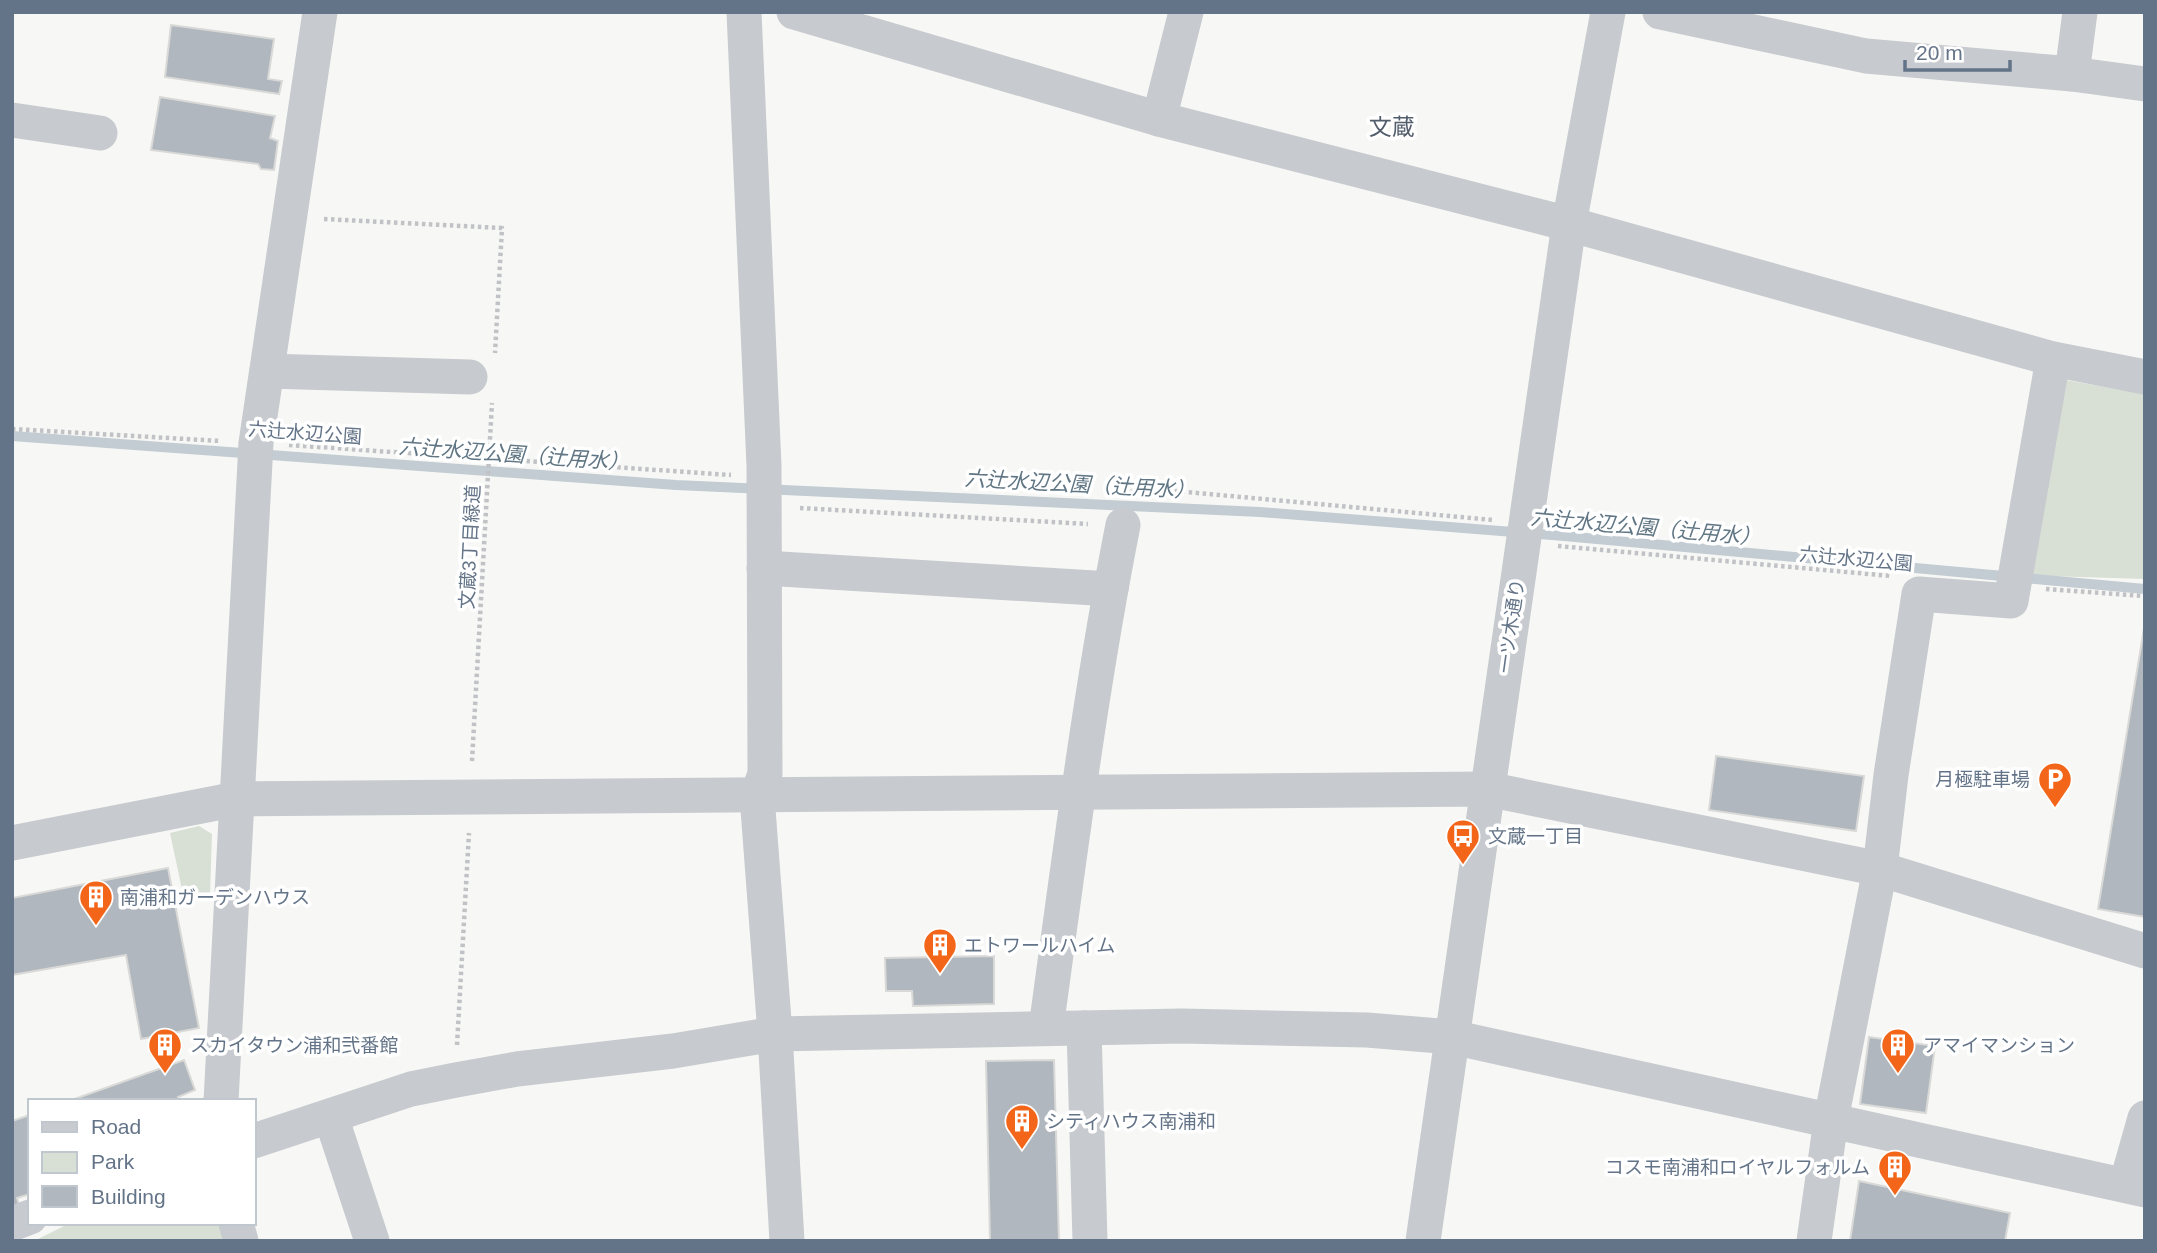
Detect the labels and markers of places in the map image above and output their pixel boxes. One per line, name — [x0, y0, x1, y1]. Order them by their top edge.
parking icon: 月極駐車場 — [2036, 760, 2074, 809]
place label: 月極駐車場 — [1935, 769, 2030, 790]
bus stop icon: 文蔵一丁目 — [1444, 817, 1482, 866]
place label: 文蔵一丁目 — [1488, 826, 1583, 847]
building icon: 南浦和ガーデンハウス — [77, 878, 115, 927]
place label: 南浦和ガーデンハウス — [120, 887, 310, 908]
building icon: エトワールハイム — [921, 926, 959, 975]
place label: エトワールハイム — [964, 935, 1115, 956]
building icon: スカイタウン浦和弐番館 — [146, 1026, 184, 1075]
building icon: アマイマンション — [1879, 1026, 1917, 1075]
place label: スカイタウン浦和弐番館 — [190, 1035, 398, 1056]
place label: アマイマンション — [1923, 1035, 2075, 1056]
building icon: シティハウス南浦和 — [1003, 1102, 1041, 1151]
place label: シティハウス南浦和 — [1046, 1111, 1216, 1132]
building icon: コスモ南浦和ロイヤルフォルム — [1876, 1148, 1914, 1197]
place label: コスモ南浦和ロイヤルフォルム — [1605, 1157, 1870, 1178]

